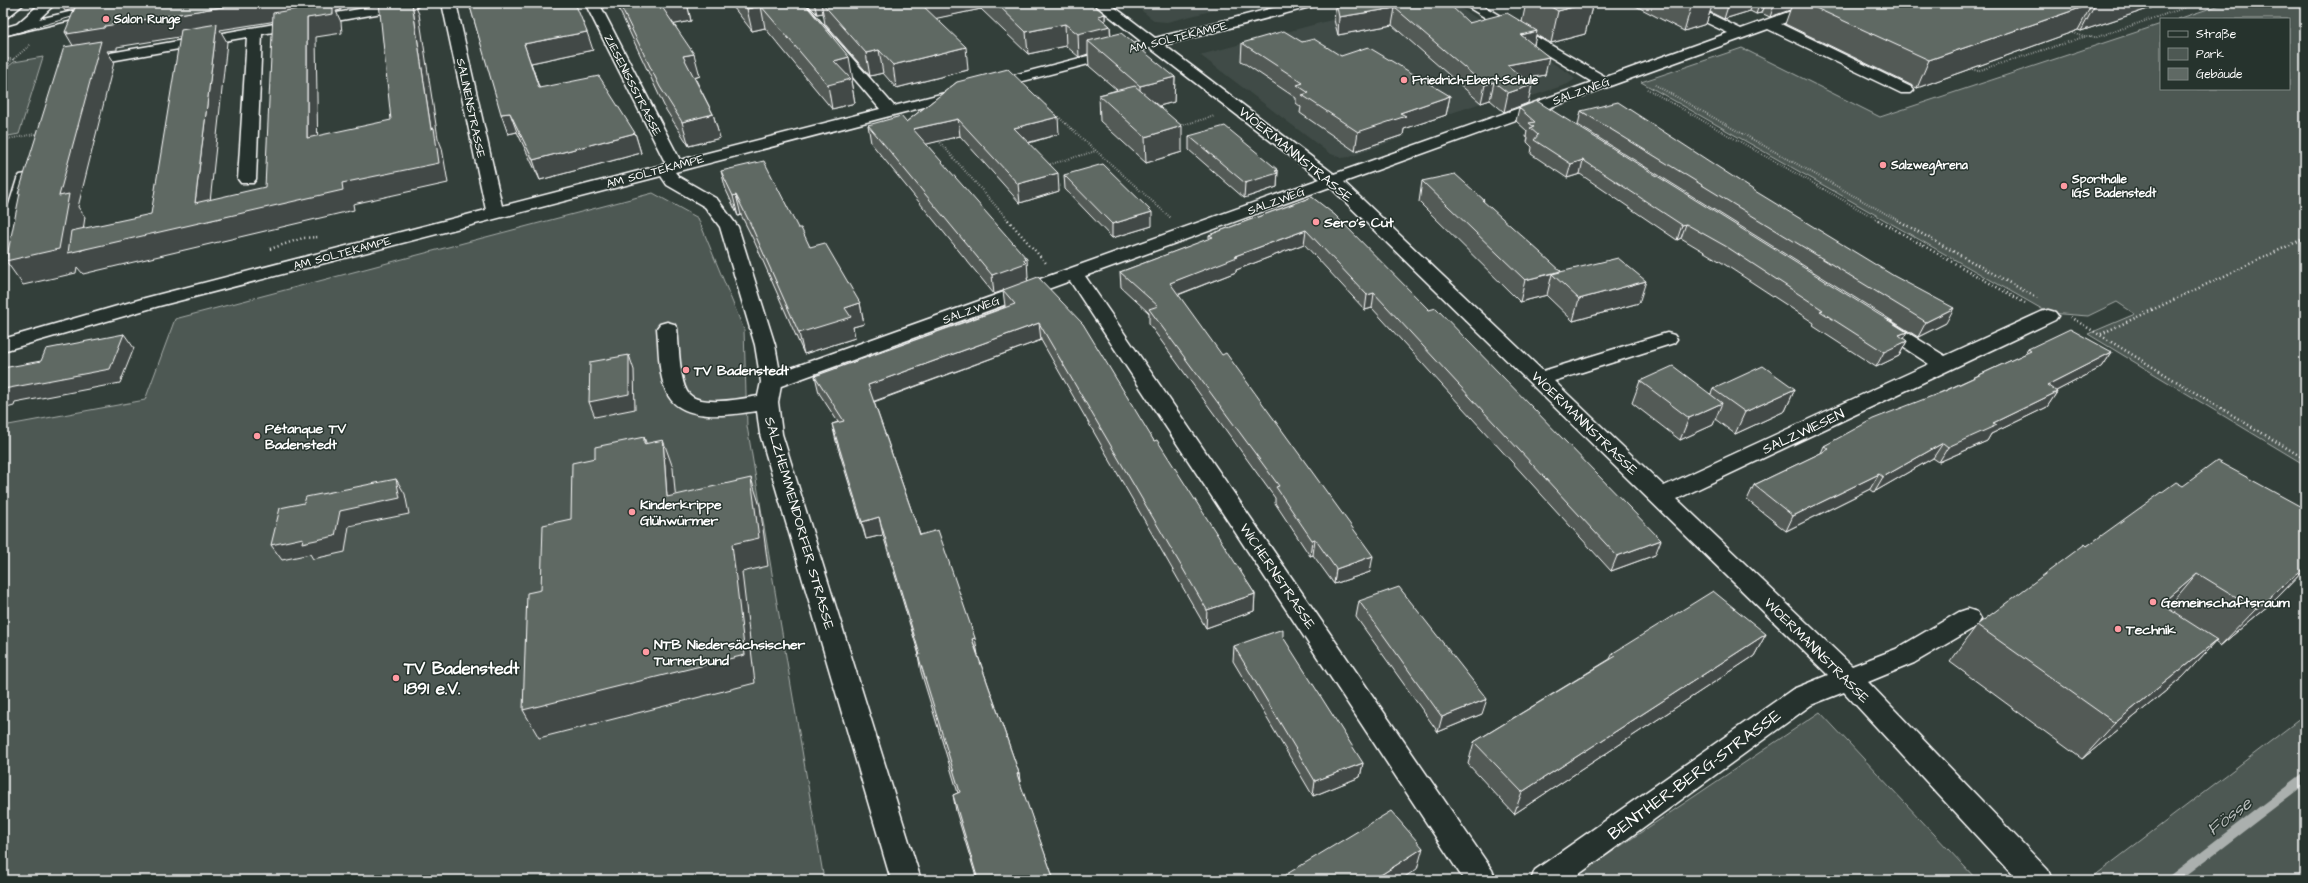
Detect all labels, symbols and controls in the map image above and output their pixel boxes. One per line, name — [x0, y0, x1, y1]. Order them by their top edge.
place label: Salon Runge — [113, 11, 181, 30]
marker: Salon Runge — [101, 14, 111, 24]
street label: AM SOLTEKAMPE — [1127, 17, 1229, 58]
legend — [2160, 18, 2290, 90]
text: Straße — [2196, 26, 2237, 43]
street label: ZIESENISSSTRASSE — [600, 32, 666, 139]
text: Park — [2196, 46, 2224, 63]
street label: SALINENSTRASSE — [452, 57, 489, 160]
text: Gebäude — [2196, 66, 2243, 83]
place label: Friedrich-Ebert-Schule — [1412, 72, 1539, 89]
street label: SALZWEG — [1550, 73, 1613, 110]
marker: Friedrich-Ebert-Schule — [1399, 75, 1409, 85]
street label: WOERMANNSTRASSE — [1234, 102, 1357, 208]
street label: AM SOLTEKAMPE — [604, 150, 706, 193]
place label: SalzwegArena — [1890, 157, 1969, 176]
marker: SalzwegArena — [1878, 160, 1888, 170]
place label: Sporthalle IGS Badenstedt — [2071, 171, 2156, 202]
marker: Sporthalle IGS Badenstedt — [2059, 181, 2069, 191]
street label: SALZWEG — [1245, 183, 1308, 220]
place label: Sero's Cut — [1323, 213, 1394, 233]
marker: Sero's Cut — [1311, 217, 1321, 227]
street label: AM SOLTEKAMPE — [291, 232, 393, 275]
street label: SALZWEG — [940, 292, 1003, 329]
place label: TV Badenstedt — [693, 361, 789, 381]
marker: TV Badenstedt — [681, 365, 691, 375]
street label: WOERMANNSTRASSE — [1526, 367, 1643, 481]
street label: SALZWIESEN — [1759, 404, 1848, 460]
street label: SALZHEMMENDORFER STRASSE — [759, 415, 839, 633]
place label: Pétanque TV Badenstedt — [265, 419, 346, 455]
marker: Pétanque TV Badenstedt — [252, 431, 262, 441]
place label: Kinderkrippe Glühwürmer — [640, 495, 722, 531]
marker: Kinderkrippe Glühwürmer — [627, 507, 637, 517]
street label: WICHERNSTRASSE — [1234, 520, 1320, 634]
street label: WOERMANNSTRASSE — [1759, 593, 1874, 708]
place label: Gemeinschaftsraum — [2161, 593, 2291, 613]
marker: Gemeinschaftsraum — [2148, 597, 2158, 607]
place label: Technik — [2125, 620, 2176, 640]
marker: Technik — [2113, 624, 2123, 634]
place label: NTB Niedersächsischer Turnerbund — [653, 635, 805, 671]
marker: NTB Niedersächsischer Turnerbund — [641, 647, 651, 657]
place label: TV Badenstedt 1891 e.V. — [403, 657, 521, 701]
marker: TV Badenstedt 1891 e.V. — [391, 673, 401, 683]
street label: BENTHER-BERG-STRASSE — [1603, 704, 1786, 846]
water label: Fösse — [2202, 790, 2258, 842]

